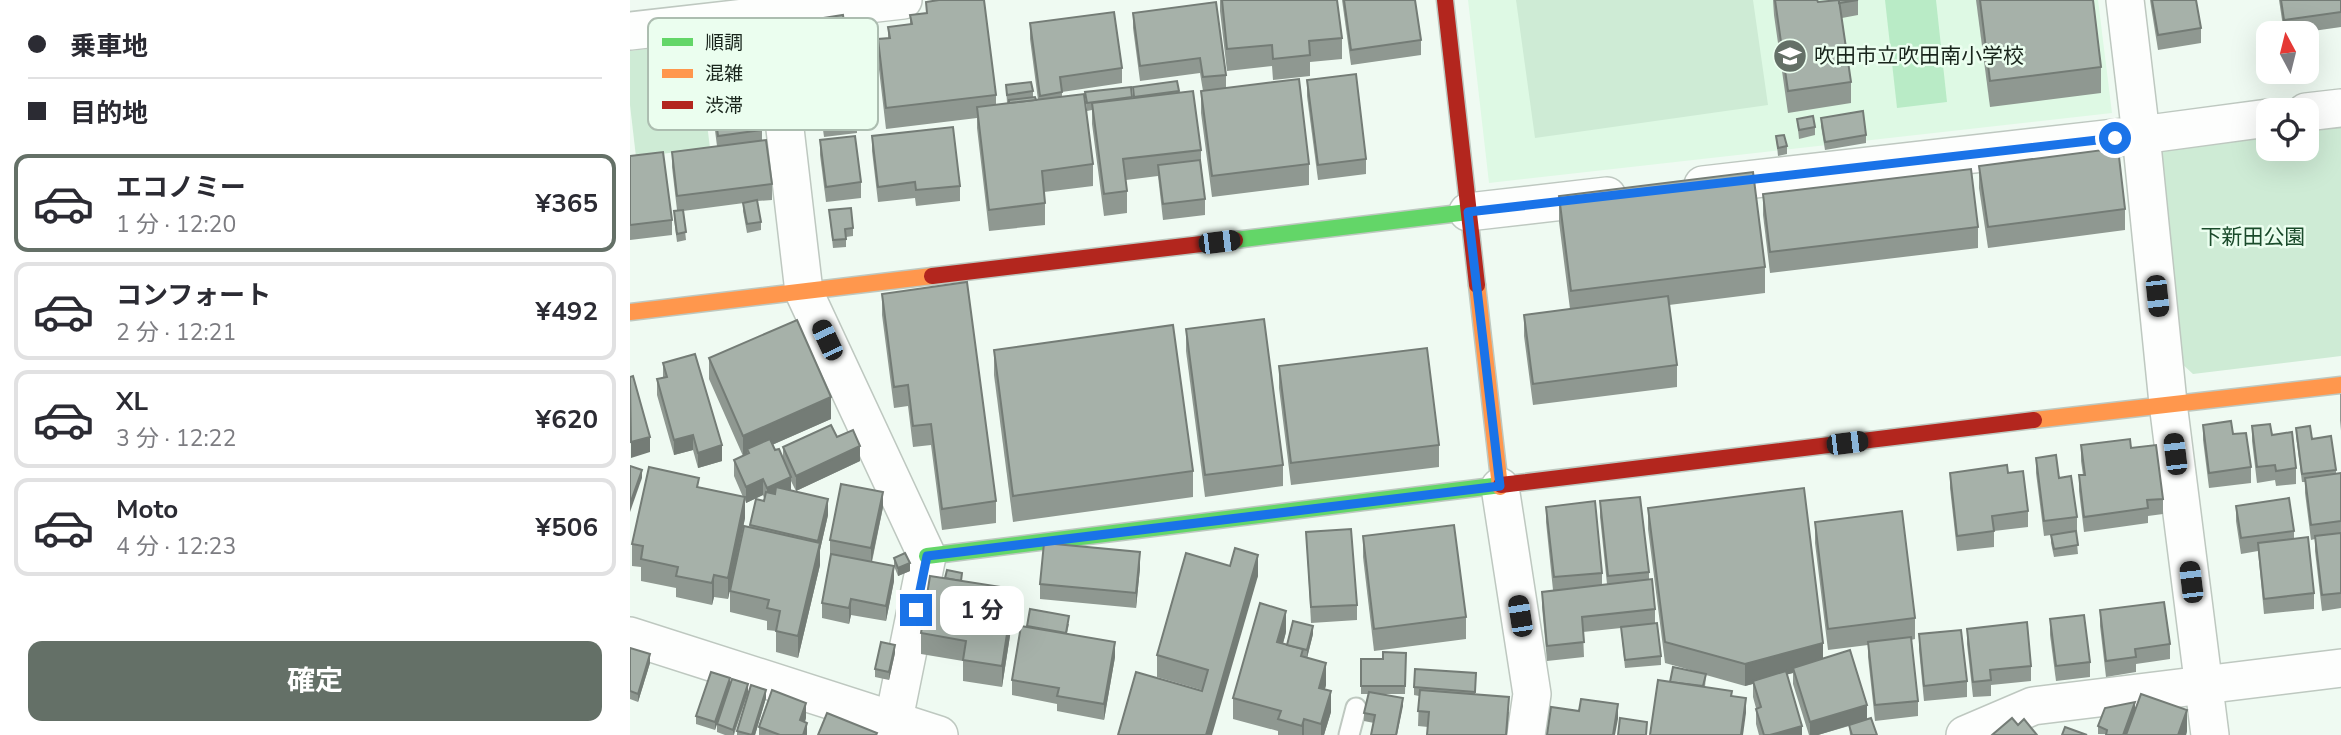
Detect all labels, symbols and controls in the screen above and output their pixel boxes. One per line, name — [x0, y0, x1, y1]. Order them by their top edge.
legend — [648, 18, 878, 130]
north arrow — [2256, 21, 2319, 84]
map controls — [2256, 21, 2319, 161]
text: 乗車地 — [70, 29, 148, 64]
text: 順調 — [705, 30, 743, 56]
school or university icon: 吹田市立吹田南小学校 — [1771, 37, 1809, 75]
place label: 吹田市立吹田南小学校 — [1814, 42, 2024, 70]
text: 混雑 — [705, 61, 743, 87]
text: 渋滞 — [705, 93, 743, 119]
text: 目的地 — [70, 96, 148, 131]
button: locate — [2256, 98, 2319, 161]
route start — [2099, 122, 2131, 154]
text: エコノミー — [116, 170, 246, 205]
icon: car — [32, 172, 95, 235]
text: ¥365 — [536, 186, 598, 221]
text: 1 分 · 12:20 — [116, 209, 236, 240]
park label: 下新田公園 — [2201, 223, 2306, 251]
car — [1197, 229, 1242, 255]
car — [2145, 274, 2170, 318]
text: コンフォート — [116, 278, 271, 313]
icon: car — [32, 280, 95, 343]
text: ¥492 — [536, 294, 598, 329]
text: 2 分 · 12:21 — [116, 317, 236, 348]
car — [809, 317, 846, 363]
text: XL — [116, 384, 148, 419]
icon: car — [32, 388, 95, 451]
text: ¥620 — [536, 402, 598, 437]
text: 3 分 · 12:22 — [116, 423, 236, 454]
car — [1825, 430, 1870, 456]
car — [2163, 432, 2188, 476]
text: Moto — [116, 492, 178, 527]
icon: car — [32, 496, 95, 559]
text: ¥506 — [536, 510, 598, 545]
text: 4 分 · 12:23 — [116, 531, 236, 562]
car — [2179, 560, 2204, 604]
callout: 1 分 — [940, 586, 1024, 634]
route end — [900, 594, 932, 626]
car — [1507, 594, 1534, 638]
text: 1 分 — [960, 595, 1004, 626]
button: 確定 — [28, 641, 602, 721]

